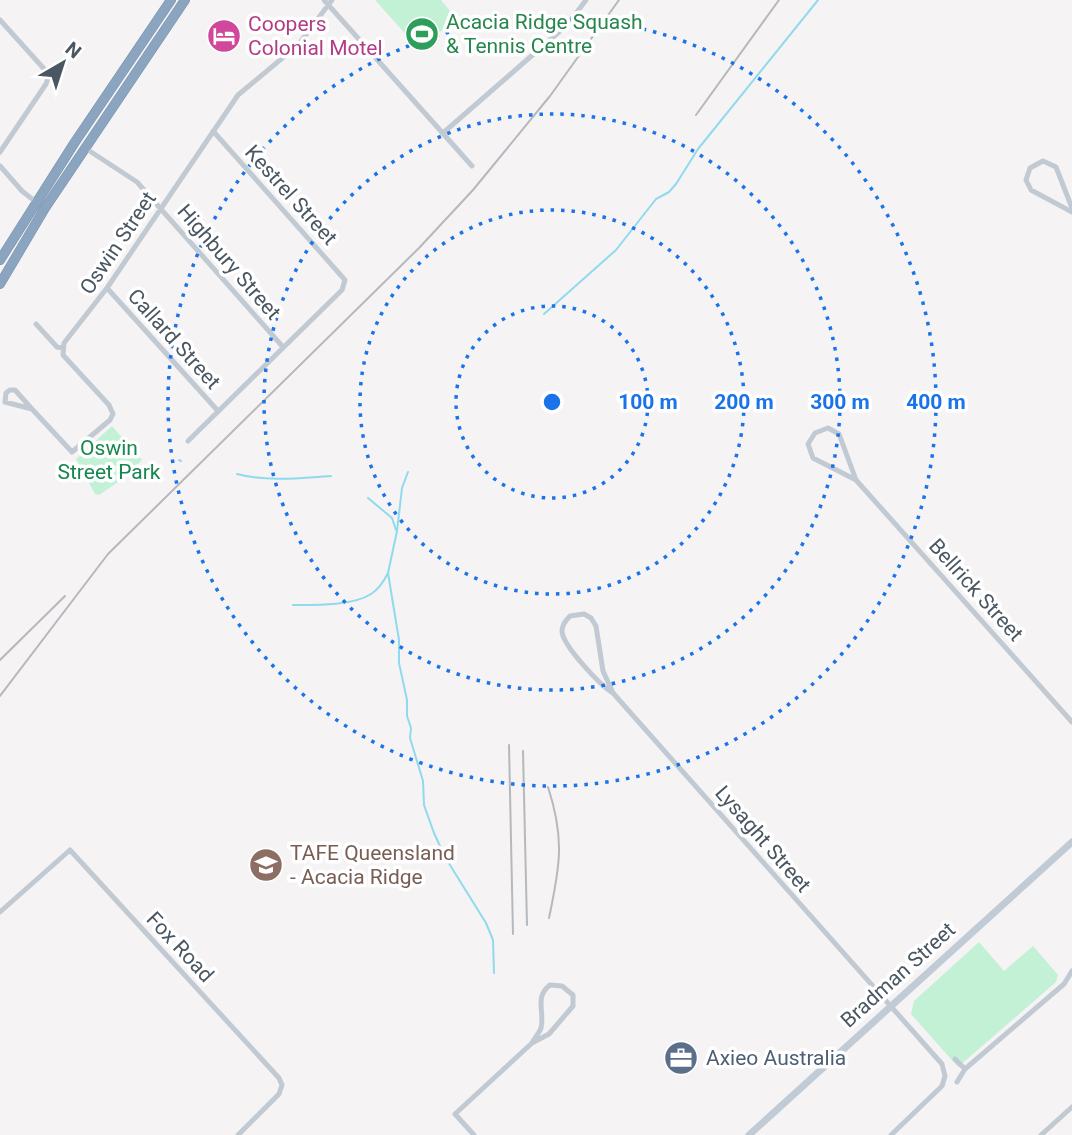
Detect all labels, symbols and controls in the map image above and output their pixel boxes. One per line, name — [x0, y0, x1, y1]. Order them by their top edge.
place label: Acacia Ridge Squash & Tennis Centre — [446, 10, 643, 58]
place label: Coopers Colonial Motel — [248, 12, 383, 60]
sports icon: Acacia Ridge Squash & Tennis Centre — [403, 15, 441, 53]
hotel icon: Coopers Colonial Motel — [205, 17, 243, 55]
north arrow — [28, 28, 98, 98]
text: N — [61, 37, 86, 63]
street label: Kestrel Street — [240, 140, 342, 250]
street label: Oswin Street — [75, 187, 161, 299]
street label: Highbury Street — [172, 200, 286, 325]
street label: Callard Street — [123, 284, 225, 394]
centre of rings — [540, 390, 564, 414]
text: 100 m — [618, 390, 678, 414]
text: 200 m — [714, 390, 774, 414]
text: 300 m — [810, 390, 870, 414]
text: 400 m — [906, 390, 966, 414]
park label: Oswin Street Park — [58, 436, 161, 484]
street label: Bellrick Street — [924, 534, 1028, 646]
street label: Lysaght Street — [710, 781, 816, 897]
place label: TAFE Queensland - Acacia Ridge — [290, 841, 455, 889]
school or university icon: TAFE Queensland - Acacia Ridge — [247, 846, 285, 884]
street label: Fox Road — [142, 907, 218, 987]
street label: Bradman Street — [836, 917, 960, 1032]
office icon: Axieo Australia — [662, 1039, 700, 1077]
place label: Axieo Australia — [706, 1046, 846, 1070]

